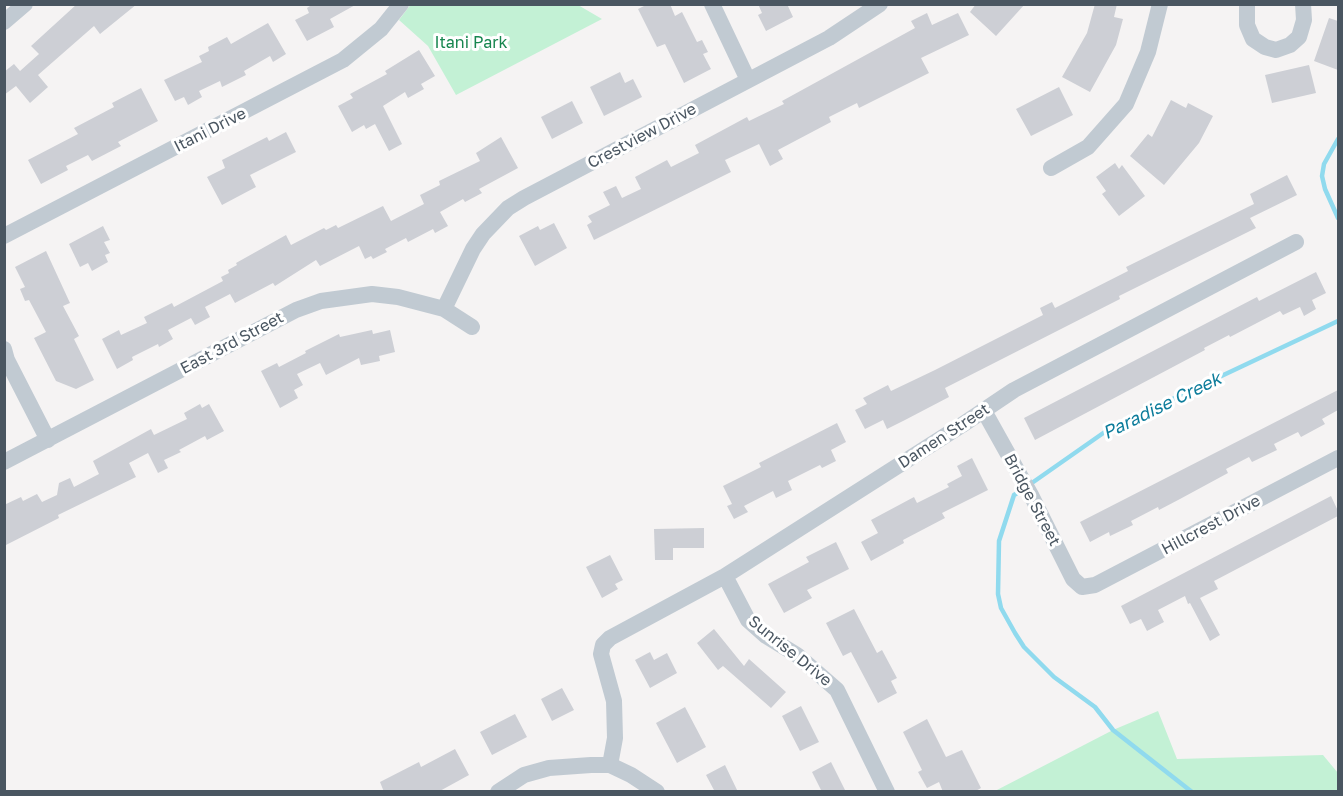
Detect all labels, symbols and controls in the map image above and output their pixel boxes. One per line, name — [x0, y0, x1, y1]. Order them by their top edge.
park label: Itani Park — [434, 33, 508, 53]
street label: Crestview Drive — [584, 99, 700, 173]
street label: Itani Drive — [171, 104, 249, 156]
street label: East 3rd Street — [177, 308, 287, 378]
water label: Paradise Creek — [1099, 368, 1225, 444]
street label: Damen Street — [895, 399, 993, 473]
street label: Bridge Street — [1000, 451, 1064, 549]
street label: Hillcrest Drive — [1158, 491, 1264, 559]
street label: Sunrise Drive — [744, 612, 836, 690]

